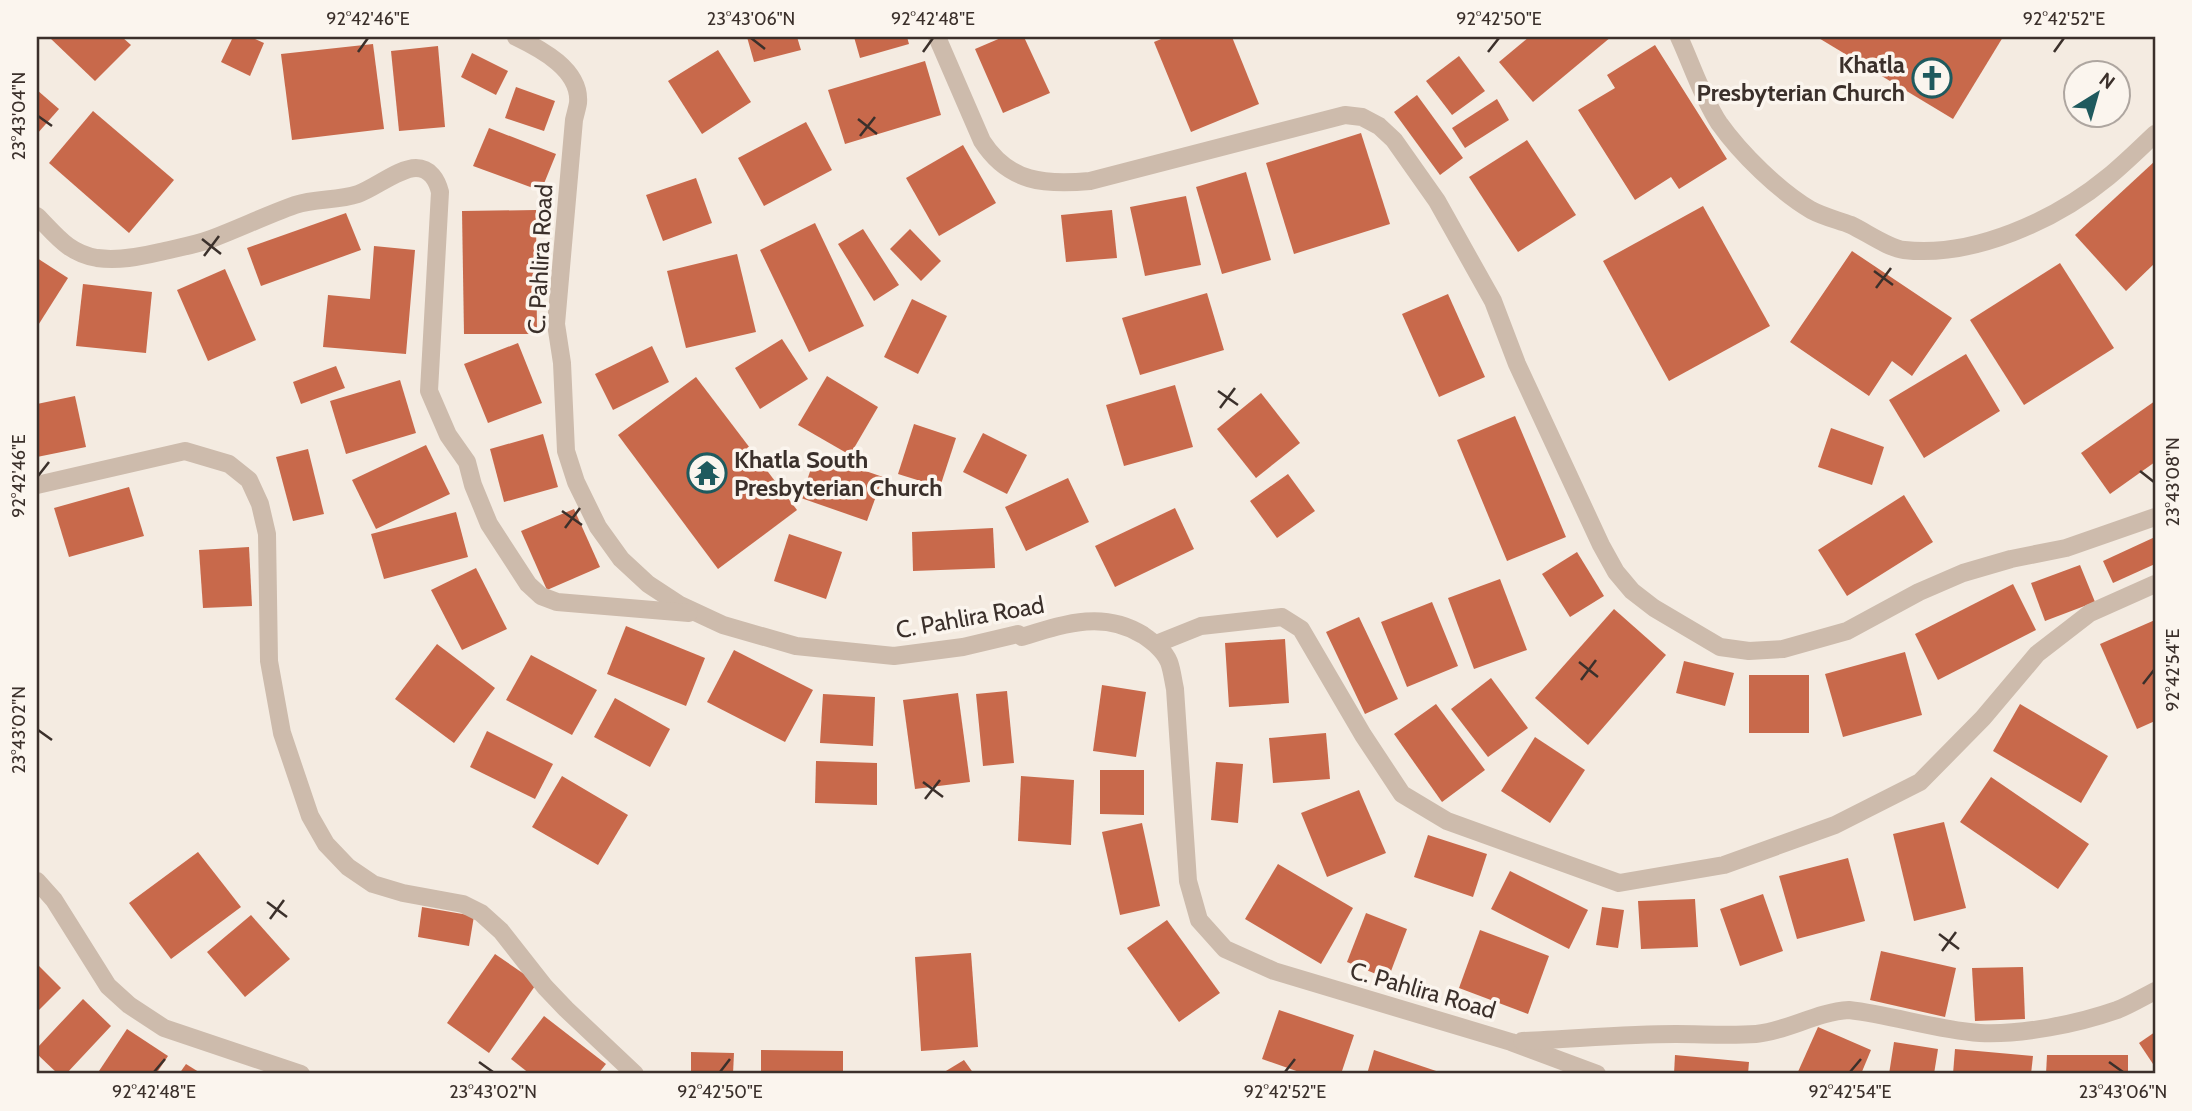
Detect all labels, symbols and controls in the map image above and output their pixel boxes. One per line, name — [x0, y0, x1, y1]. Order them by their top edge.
text: 92°42'46"E — [326, 8, 410, 30]
text: 23°43'06"N — [707, 8, 795, 30]
text: 92°42'48"E — [891, 8, 975, 30]
text: 92°42'50"E — [1456, 8, 1542, 30]
text: 92°42'52"E — [2023, 8, 2105, 30]
place label: Khatla Presbyterian Church — [1697, 50, 1905, 107]
church icon: Khatla Presbyterian Church — [1911, 57, 1953, 99]
north arrow — [2062, 60, 2132, 130]
text: N — [2095, 68, 2119, 94]
text: 23°43'04"N — [8, 72, 30, 160]
street label: C. Pahlira Road — [522, 183, 558, 335]
text: 92°42'46"E — [8, 434, 30, 518]
text: 23°43'08"N — [2162, 437, 2184, 527]
place label: Khatla South Presbyterian Church — [734, 445, 942, 502]
temple icon: Khatla South Presbyterian Church — [686, 452, 728, 494]
street label: C. Pahlira Road — [893, 590, 1047, 644]
text: 92°42'54"E — [2162, 628, 2184, 712]
text: 23°43'02"N — [8, 686, 30, 774]
street label: C. Pahlira Road — [1347, 955, 1499, 1025]
text: 92°42'48"E — [112, 1081, 196, 1103]
text: 23°43'02"N — [449, 1081, 537, 1103]
text: 92°42'50"E — [677, 1081, 763, 1103]
text: 92°42'52"E — [1244, 1081, 1326, 1103]
text: 92°42'54"E — [1808, 1081, 1892, 1103]
text: 23°43'06"N — [2079, 1081, 2167, 1103]

